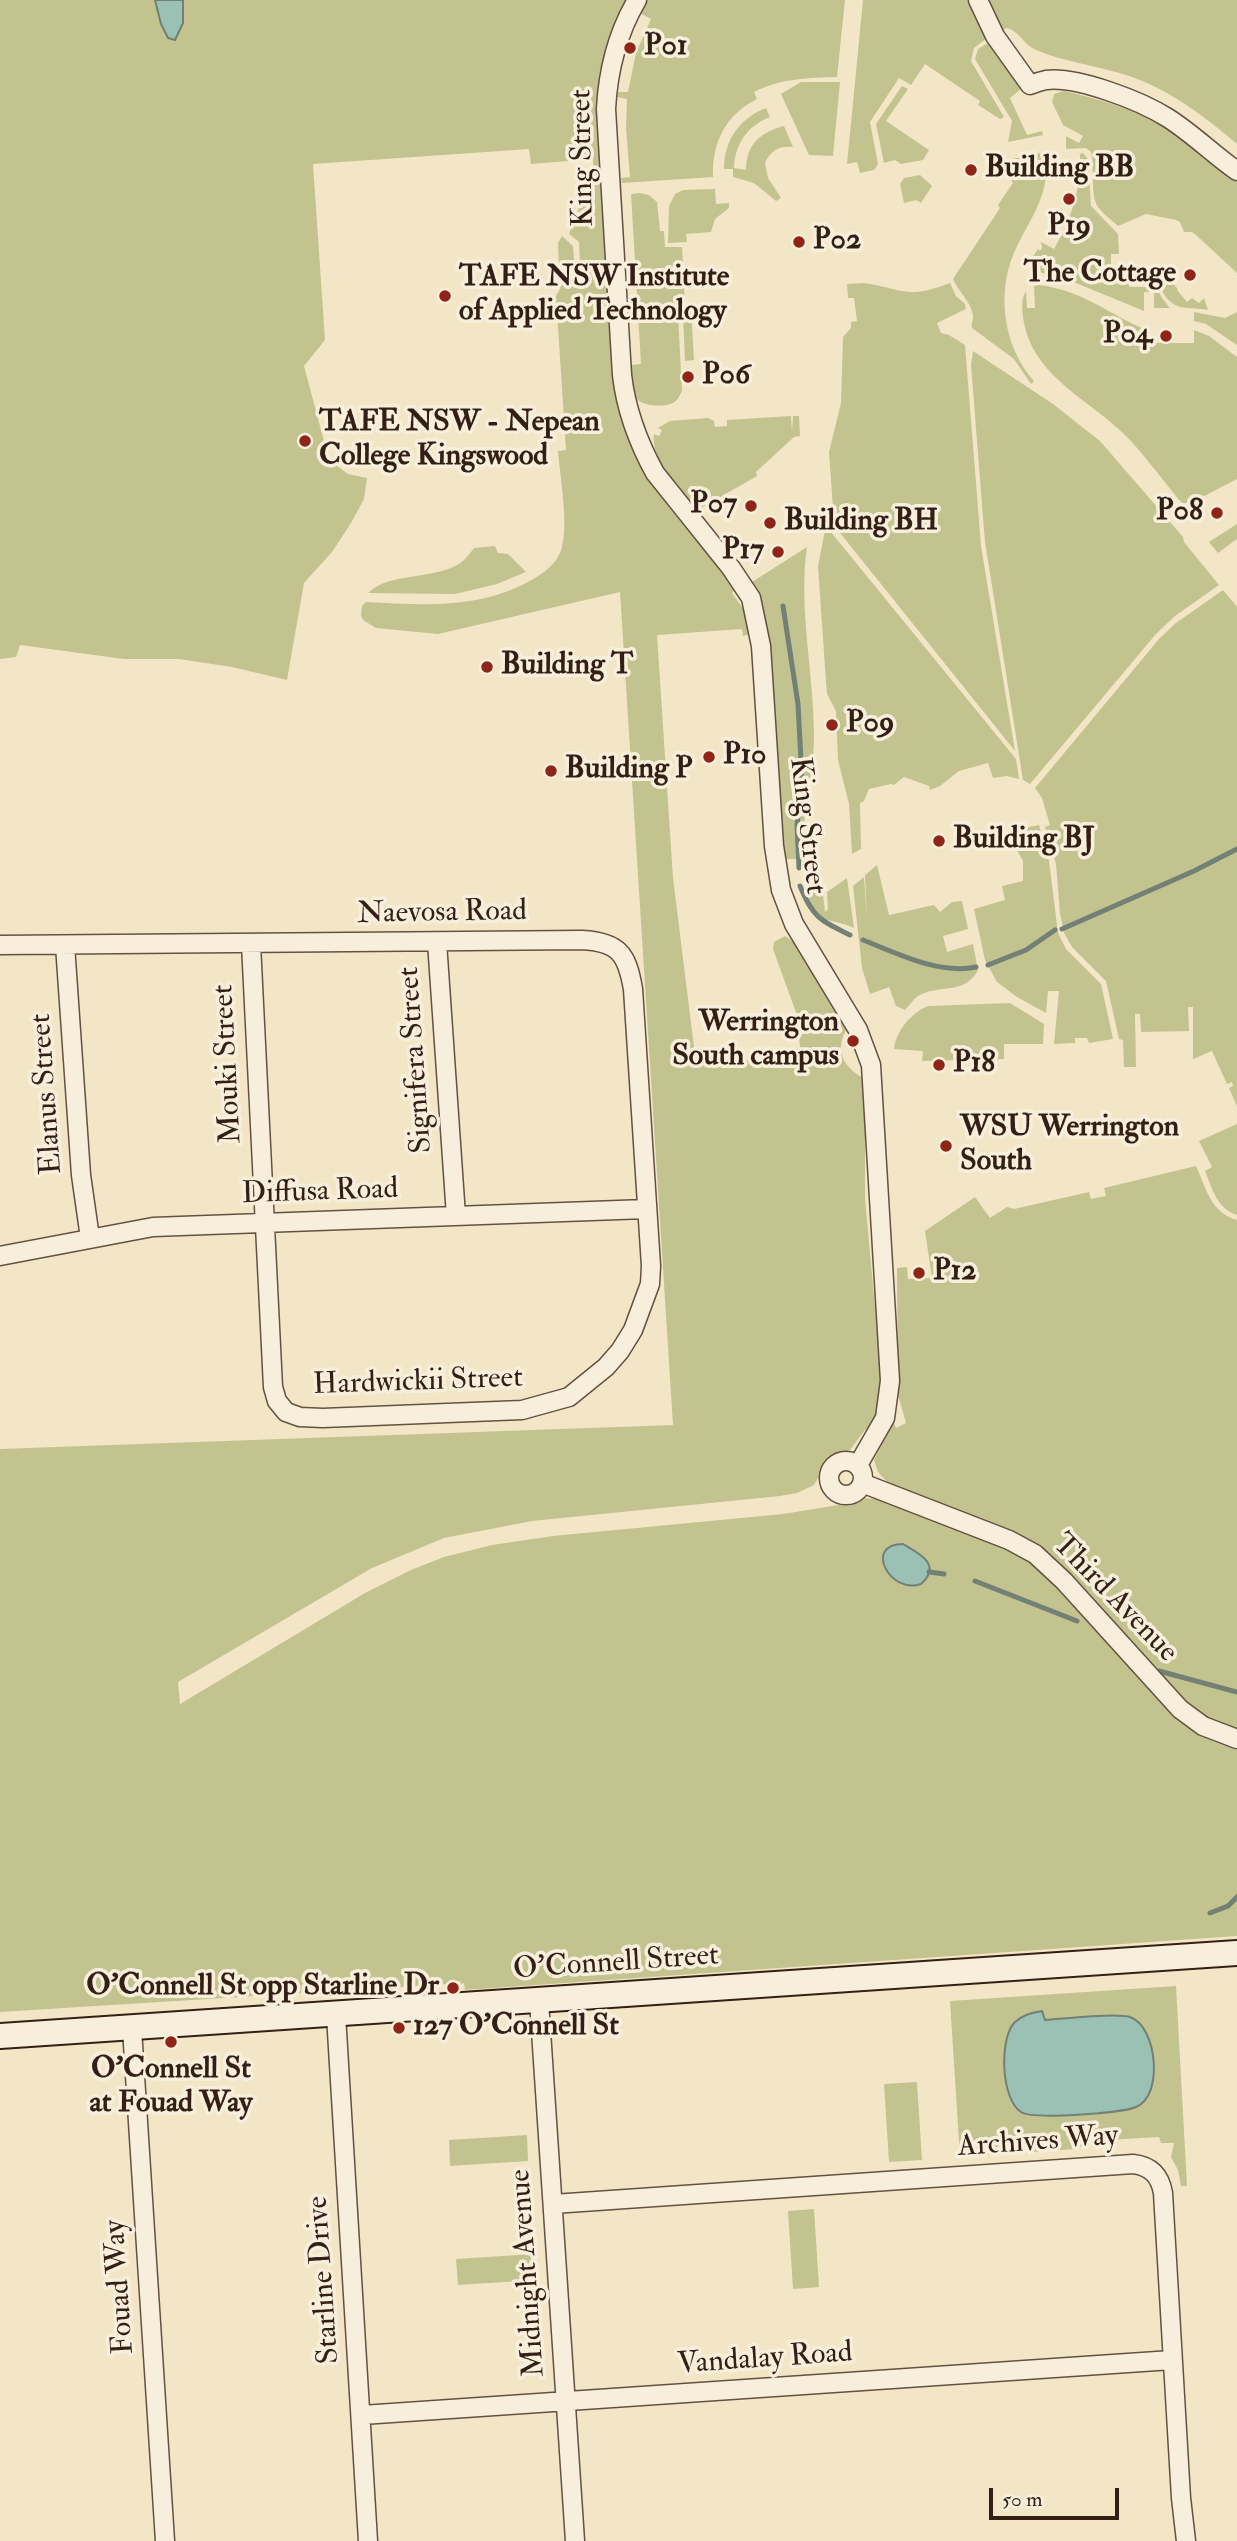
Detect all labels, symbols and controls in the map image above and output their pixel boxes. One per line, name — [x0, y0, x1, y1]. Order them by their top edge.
place label: P01 — [644, 30, 687, 66]
marker: P01 — [622, 40, 638, 56]
street label: King Street — [565, 89, 603, 227]
place label: Building BB — [985, 152, 1134, 188]
marker: Building BB — [963, 162, 979, 178]
marker: P19 — [1061, 191, 1077, 207]
place label: P19 — [1047, 210, 1091, 246]
place label: P02 — [813, 224, 861, 260]
marker: P02 — [791, 234, 807, 250]
place label: The Cottage — [1024, 257, 1176, 293]
place label: TAFE NSW Institute of Applied Technology — [459, 261, 729, 332]
marker: The Cottage — [1182, 267, 1198, 283]
marker: TAFE NSW Institute of Applied Technology — [437, 288, 453, 304]
place label: P04 — [1103, 318, 1152, 354]
marker: P04 — [1158, 328, 1174, 344]
place label: P06 — [702, 359, 750, 395]
marker: P06 — [680, 369, 696, 385]
place label: TAFE NSW - Nepean College Kingswood — [319, 406, 600, 476]
marker: TAFE NSW - Nepean College Kingswood — [297, 433, 313, 449]
place label: P07 — [690, 488, 737, 524]
place label: P08 — [1156, 495, 1203, 531]
marker: P07 — [743, 498, 759, 514]
place label: Building BH — [784, 505, 938, 541]
marker: P08 — [1209, 505, 1225, 521]
marker: Building BH — [762, 515, 778, 531]
place label: P17 — [722, 534, 764, 570]
marker: P17 — [770, 544, 786, 560]
place label: Building T — [501, 649, 633, 685]
marker: Building T — [479, 659, 495, 675]
place label: P09 — [846, 707, 894, 743]
marker: P09 — [824, 717, 840, 733]
place label: P10 — [723, 739, 766, 775]
marker: P10 — [701, 749, 717, 765]
place label: Building P — [565, 753, 693, 789]
street label: King Street — [780, 755, 832, 897]
marker: Building P — [543, 763, 559, 779]
place label: Building BJ — [953, 823, 1095, 859]
marker: Building BJ — [931, 833, 947, 849]
street label: Naevosa Road — [357, 895, 527, 933]
street label: Signifera Street — [393, 965, 441, 1155]
street label: Mouki Street — [207, 983, 251, 1145]
place label: Werrington South campus — [672, 1006, 839, 1076]
street label: Elanus Street — [24, 1012, 72, 1176]
marker: Werrington South campus — [845, 1033, 861, 1049]
place label: P18 — [953, 1047, 995, 1083]
marker: P18 — [931, 1057, 947, 1073]
place label: WSU Werrington South — [960, 1111, 1179, 1182]
marker: WSU Werrington South — [938, 1138, 954, 1154]
street label: Diffusa Road — [241, 1172, 399, 1214]
place label: P12 — [933, 1255, 976, 1291]
marker: P12 — [911, 1265, 927, 1281]
street label: Hardwickii Street — [312, 1361, 524, 1405]
street label: Third Avenue — [1044, 1527, 1184, 1671]
street label: O'Connell Street — [512, 1939, 720, 1989]
place label: O'Connell St opp Starline Dr — [86, 1970, 439, 2006]
marker: O'Connell St opp Starline Dr — [445, 1980, 461, 1996]
place label: 127 O'Connell St — [413, 2010, 619, 2046]
marker: 127 O'Connell St — [391, 2020, 407, 2036]
marker: O'Connell St at Fouad Way — [163, 2034, 179, 2050]
place label: O'Connell St at Fouad Way — [90, 2053, 252, 2124]
street label: Archives Way — [957, 2119, 1119, 2167]
street label: Midnight Avenue — [504, 2168, 554, 2378]
street label: Starline Drive — [301, 2195, 349, 2365]
street label: Fouad Way — [98, 2219, 144, 2355]
street label: Vandalay Road — [676, 2336, 854, 2384]
scale bar — [992, 2474, 1122, 2518]
text: 50 m — [1002, 2486, 1043, 2513]

